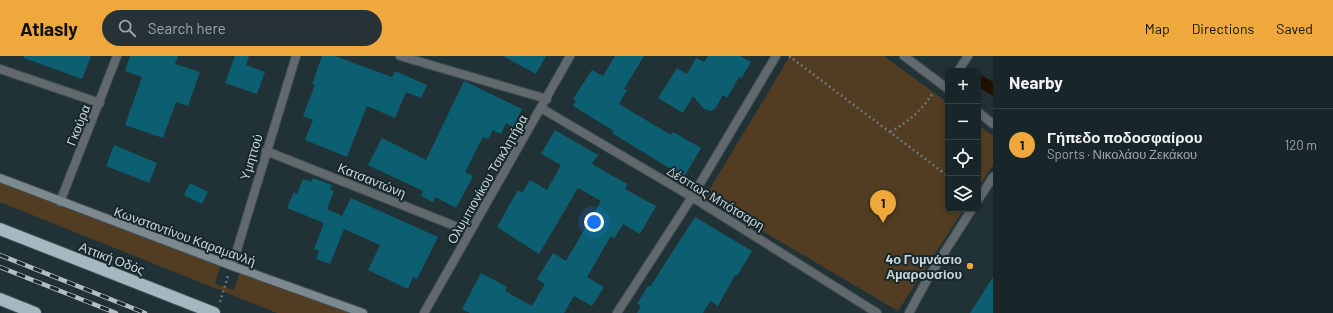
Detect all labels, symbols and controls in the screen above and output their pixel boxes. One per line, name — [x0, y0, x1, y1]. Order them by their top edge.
search box — [102, 10, 382, 46]
text: Atlasly — [20, 17, 78, 40]
icon: search — [116, 17, 138, 39]
text: Search here — [148, 19, 226, 37]
text: Map — [1145, 20, 1170, 37]
text: Directions — [1192, 20, 1254, 37]
text: Saved — [1276, 20, 1313, 37]
map controls — [945, 68, 981, 212]
button: + — [945, 68, 981, 104]
text: Nearby — [1009, 72, 1063, 92]
street label: Γκούρα — [63, 102, 94, 148]
button: − — [945, 104, 981, 140]
street label: Ολυμπιονίκου Τσικλητήρα — [443, 111, 531, 246]
text: Γήπεδο ποδοσφαίρου — [1047, 128, 1202, 146]
street label: Υμηττού — [236, 132, 266, 182]
text: 1 — [1020, 137, 1024, 153]
text: 120 m — [1285, 137, 1317, 153]
button: locate — [945, 140, 981, 176]
text: Sports · Νικολάου Ζεκάκου — [1047, 146, 1197, 162]
street label: Κατσαντώνη — [336, 159, 408, 201]
street label: Δέσπως Μπότσαρη — [664, 163, 768, 233]
button: layers — [945, 176, 981, 212]
pin: 1 — [870, 190, 896, 223]
street label: Κωνσταντίνου Καραμανλή — [112, 203, 258, 269]
your location — [584, 212, 604, 232]
street label: Αττική Οδός — [77, 238, 147, 278]
place label: 4ο Γυμνάσιο Αμαρουσίου — [885, 251, 962, 282]
marker: 4ο Γυμνάσιο Αμαρουσίου — [965, 261, 975, 271]

